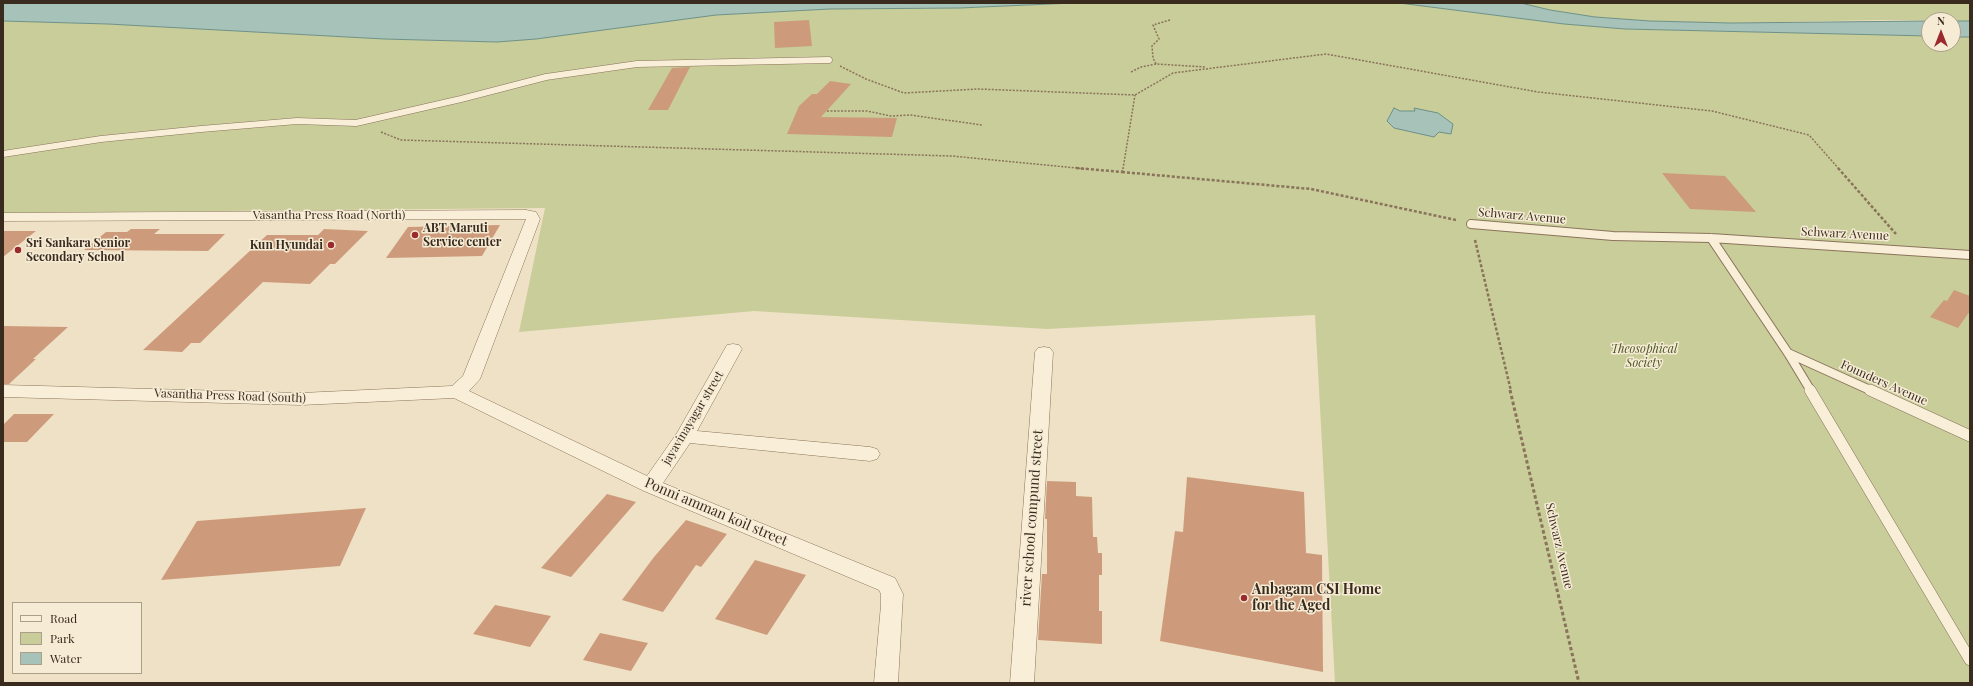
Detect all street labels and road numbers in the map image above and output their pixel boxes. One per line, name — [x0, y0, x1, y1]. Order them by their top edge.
street label: Schwarz Avenue — [1478, 205, 1566, 227]
street label: Vasantha Press Road (North) — [253, 208, 405, 222]
street label: Schwarz Avenue — [1801, 225, 1889, 243]
street label: Founders Avenue — [1838, 357, 1930, 409]
street label: jayavinayagar street — [659, 368, 727, 468]
street label: Vasantha Press Road (South) — [154, 386, 306, 406]
street label: river school compund street — [1017, 429, 1047, 607]
street label: Ponni amman koil street — [642, 474, 790, 550]
street label: Schwarz Avenue — [1542, 501, 1576, 591]

